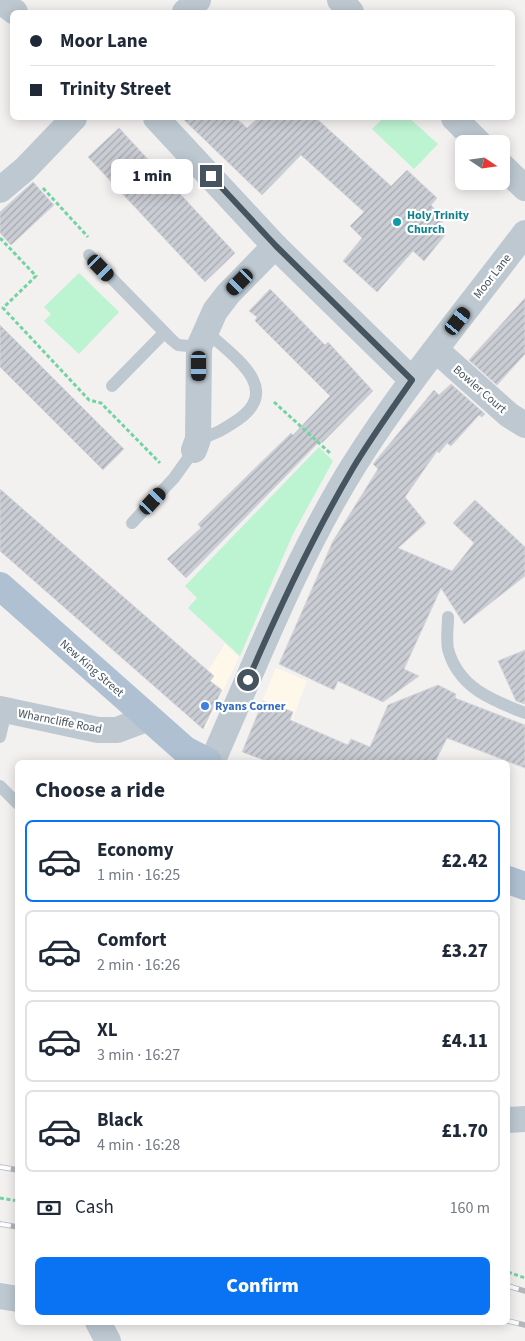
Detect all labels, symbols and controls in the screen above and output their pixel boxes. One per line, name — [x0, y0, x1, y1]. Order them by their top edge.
text: Moor Lane — [60, 28, 148, 55]
text: Trinity Street — [60, 76, 171, 103]
north arrow — [455, 135, 510, 190]
map controls — [455, 135, 510, 190]
callout: 1 min — [111, 158, 194, 194]
text: 1 min — [132, 165, 172, 187]
route end — [200, 165, 222, 187]
place label: Holy Trinity Church — [407, 207, 470, 238]
marker: Holy Trinity Church — [391, 216, 403, 228]
street label: Moor Lane — [469, 250, 515, 302]
car — [85, 252, 116, 284]
car — [224, 266, 255, 298]
car — [442, 305, 473, 337]
car — [191, 351, 206, 381]
street label: Bowler Court — [449, 361, 510, 417]
car — [137, 485, 168, 517]
street label: New King Street — [56, 636, 127, 701]
route start — [237, 669, 259, 691]
place label: Ryans Corner — [215, 698, 286, 715]
marker: Ryans Corner — [199, 700, 211, 712]
street label: Wharncliffe Road — [16, 705, 103, 738]
text: Choose a ride — [35, 774, 165, 806]
text: Economy — [97, 837, 174, 864]
icon: car — [37, 839, 82, 884]
text: £2.42 — [442, 848, 488, 875]
text: 1 min · 16:25 — [97, 864, 180, 886]
text: Comfort — [97, 927, 167, 954]
icon: car — [37, 929, 82, 974]
text: £3.27 — [442, 938, 488, 965]
text: 2 min · 16:26 — [97, 954, 180, 976]
text: XL — [97, 1017, 118, 1044]
icon: car — [37, 1019, 82, 1064]
text: £4.11 — [442, 1028, 488, 1055]
text: 3 min · 16:27 — [97, 1044, 180, 1066]
text: Black — [97, 1107, 143, 1134]
icon: car — [37, 1109, 82, 1154]
text: £1.70 — [442, 1118, 488, 1145]
text: 4 min · 16:28 — [97, 1134, 180, 1156]
icon: cash — [35, 1194, 63, 1222]
text: Cash — [75, 1194, 114, 1221]
text: 160 m — [450, 1197, 490, 1219]
button: Confirm — [35, 1257, 490, 1315]

